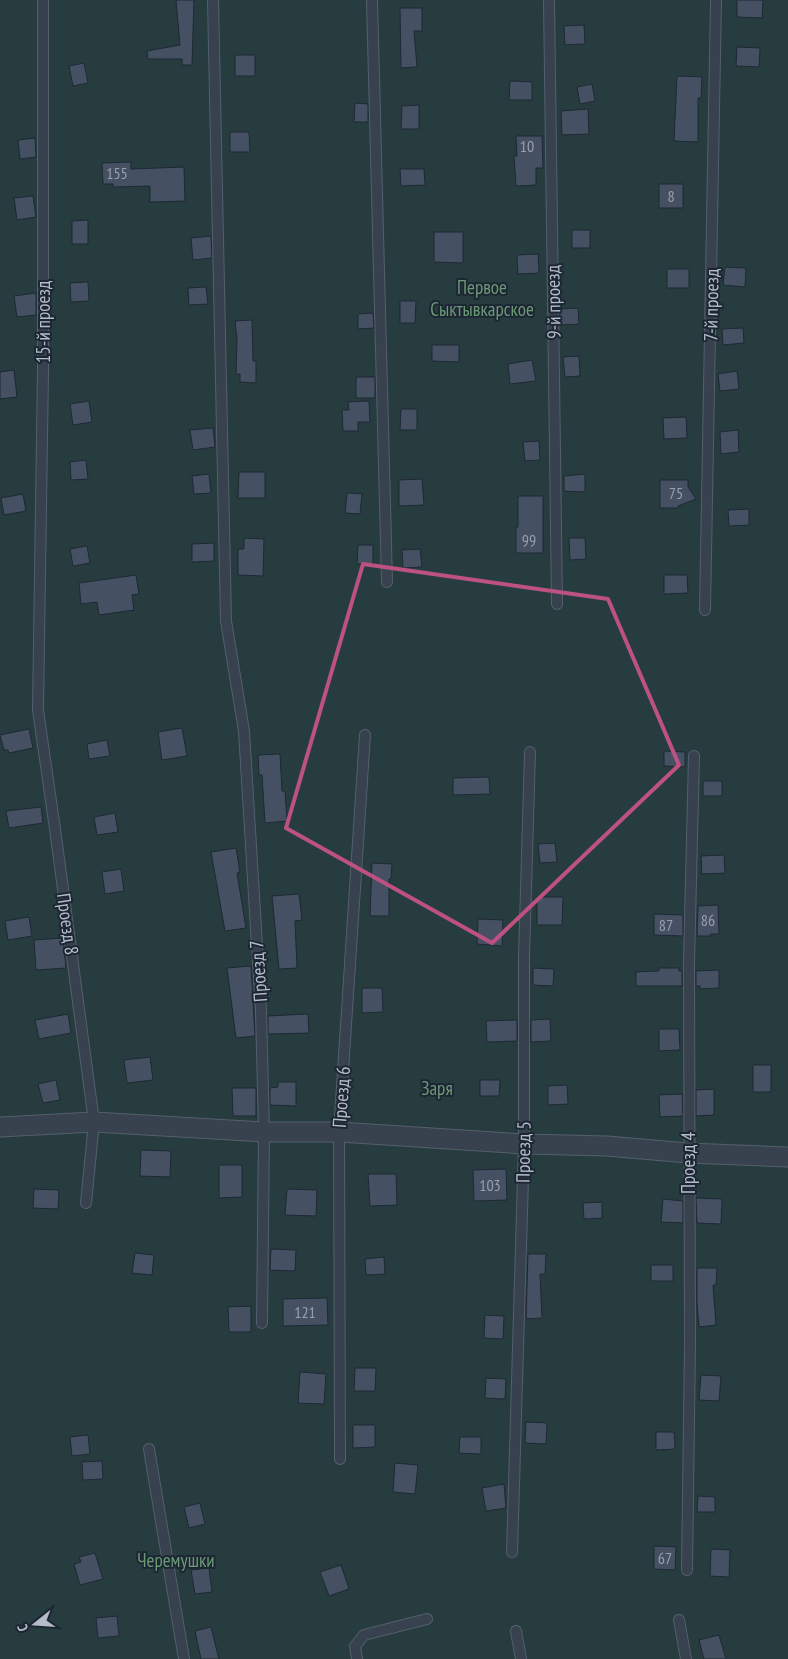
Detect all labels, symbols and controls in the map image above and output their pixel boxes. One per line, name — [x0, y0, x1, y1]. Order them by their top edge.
house number: 10 — [520, 136, 534, 156]
house number: 155 — [106, 163, 128, 183]
house number: 8 — [667, 186, 675, 206]
street label: 9-й проезд — [540, 264, 566, 339]
street label: 7-й проезд — [698, 268, 724, 342]
park label: Первое Сыктывкарское — [430, 275, 534, 321]
street label: 15-й проезд — [31, 280, 55, 363]
house number: 75 — [669, 483, 683, 503]
house number: 99 — [522, 530, 536, 550]
street label: Проезд 8 — [52, 892, 84, 956]
house number: 86 — [701, 910, 715, 930]
house number: 87 — [659, 915, 673, 935]
street label: Проезд 7 — [244, 939, 272, 1003]
street label: Проезд 6 — [327, 1065, 355, 1129]
park label: Заря — [421, 1076, 453, 1100]
street label: Проезд 5 — [510, 1121, 536, 1183]
street label: Проезд 4 — [676, 1132, 700, 1194]
house number: 103 — [479, 1175, 501, 1195]
house number: 121 — [294, 1302, 316, 1322]
park label: Черемушки — [137, 1548, 215, 1572]
house number: 67 — [658, 1548, 672, 1568]
north arrow — [10, 1599, 60, 1649]
text: С — [13, 1622, 32, 1633]

